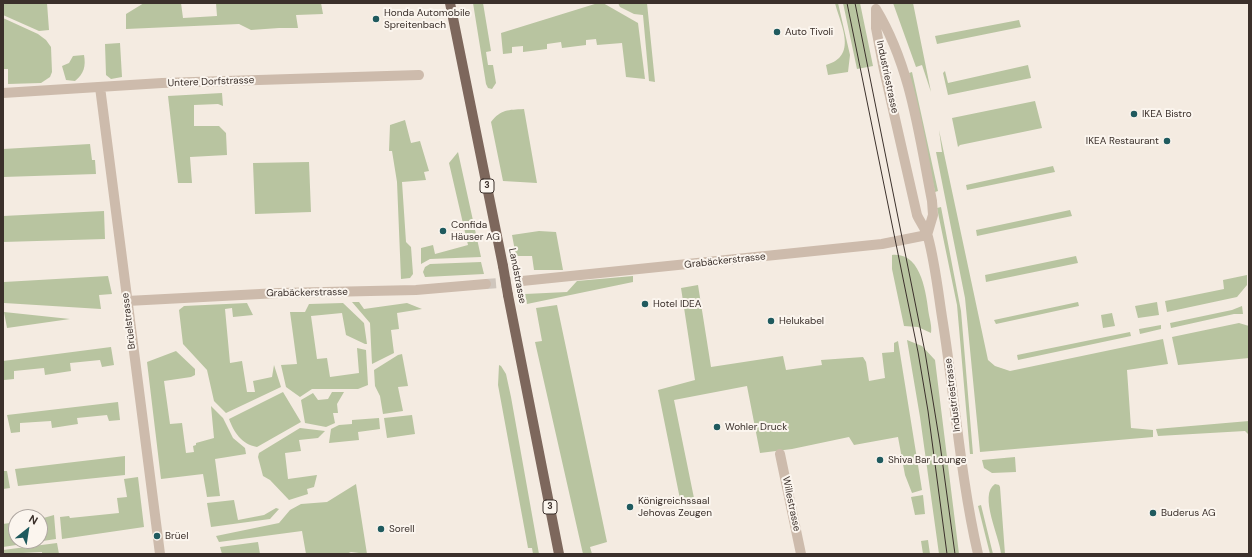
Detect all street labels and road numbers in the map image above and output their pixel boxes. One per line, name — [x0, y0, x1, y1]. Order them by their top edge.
street label: Industriestrasse — [873, 39, 901, 115]
street label: Untere Dorfstrasse — [167, 74, 255, 90]
road number: 3 — [480, 179, 494, 193]
street label: Landstrasse — [506, 247, 528, 305]
street label: Grabäckerstrasse — [684, 251, 766, 271]
street label: Grabäckerstrasse — [266, 286, 348, 300]
street label: Brüelstrasse — [120, 292, 138, 350]
street label: Industriestrasse — [943, 357, 963, 433]
street label: Willestrasse — [779, 475, 803, 533]
road number: 3 — [543, 500, 557, 514]

